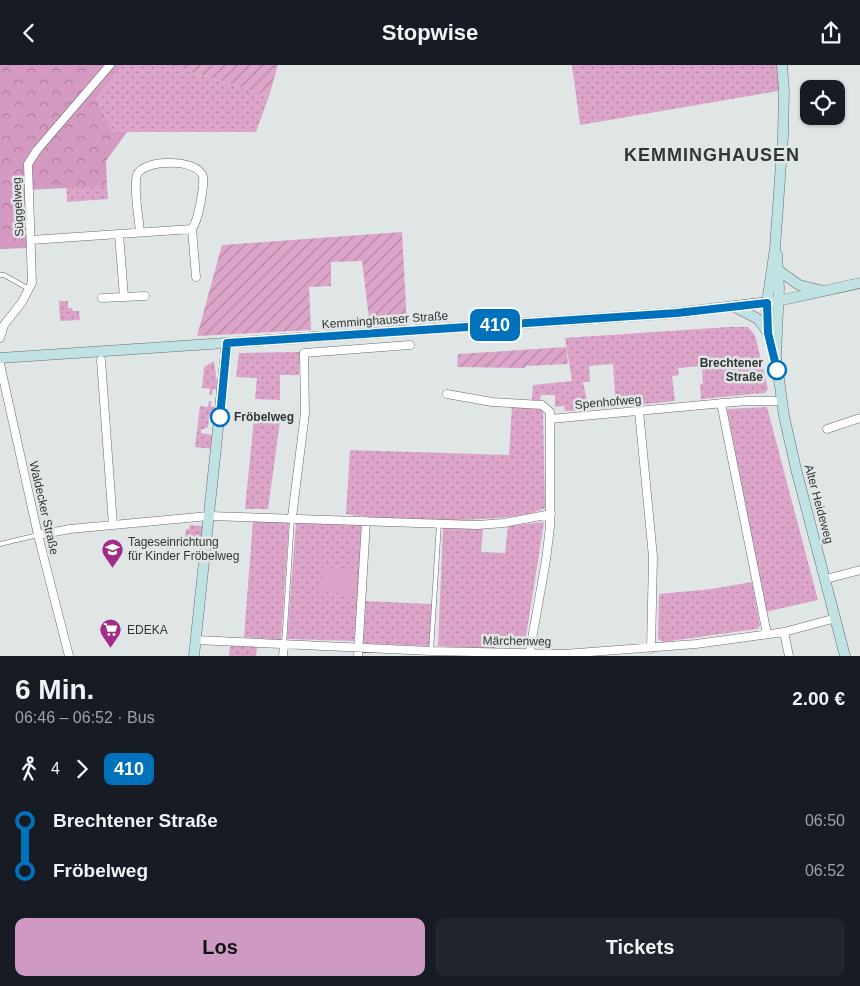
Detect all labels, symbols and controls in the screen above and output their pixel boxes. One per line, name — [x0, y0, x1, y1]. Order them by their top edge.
icon: back — [15, 19, 43, 47]
icon: share — [817, 19, 845, 47]
text: Stopwise — [382, 20, 478, 45]
map controls — [800, 80, 845, 125]
button: locate — [800, 80, 845, 125]
district label: KEMMINGHAUSEN — [624, 145, 800, 165]
street label: Süggelweg — [9, 177, 27, 237]
street label: Kemminghauser Straße — [321, 309, 449, 331]
line badge: 410 — [466, 309, 524, 341]
text: 410 — [480, 315, 510, 335]
place label: Brechtener Straße — [700, 356, 763, 384]
marker: Brechtener Straße — [767, 360, 787, 380]
street label: Spenhofweg — [574, 392, 642, 412]
marker: Fröbelweg — [210, 407, 230, 427]
place label: Fröbelweg — [234, 410, 294, 424]
street label: Waldecker Straße — [26, 460, 62, 556]
street label: Alter Heideweg — [802, 463, 836, 545]
place label: Tageseinrichtung für Kinder Fröbelweg — [128, 535, 239, 563]
school or university icon: Tageseinrichtung für Kinder Fröbelweg — [100, 537, 124, 568]
supermarket icon: EDEKA — [99, 618, 123, 649]
place label: EDEKA — [127, 623, 168, 637]
street label: Märchenweg — [483, 633, 551, 649]
text: 6 Min. — [15, 674, 94, 705]
text: 2.00 € — [792, 688, 845, 709]
text: 06:46 – 06:52 · Bus — [15, 709, 155, 726]
icon: walk — [15, 755, 43, 783]
icon: forward — [68, 755, 96, 783]
text: 410 — [114, 759, 144, 779]
text: 4 — [51, 760, 60, 777]
text: Brechtener Straße — [53, 810, 218, 831]
text: 06:50 — [805, 812, 845, 829]
text: Fröbelweg — [53, 860, 148, 881]
text: 06:52 — [805, 862, 845, 879]
button: Los — [15, 918, 425, 976]
button: Tickets — [435, 918, 845, 976]

